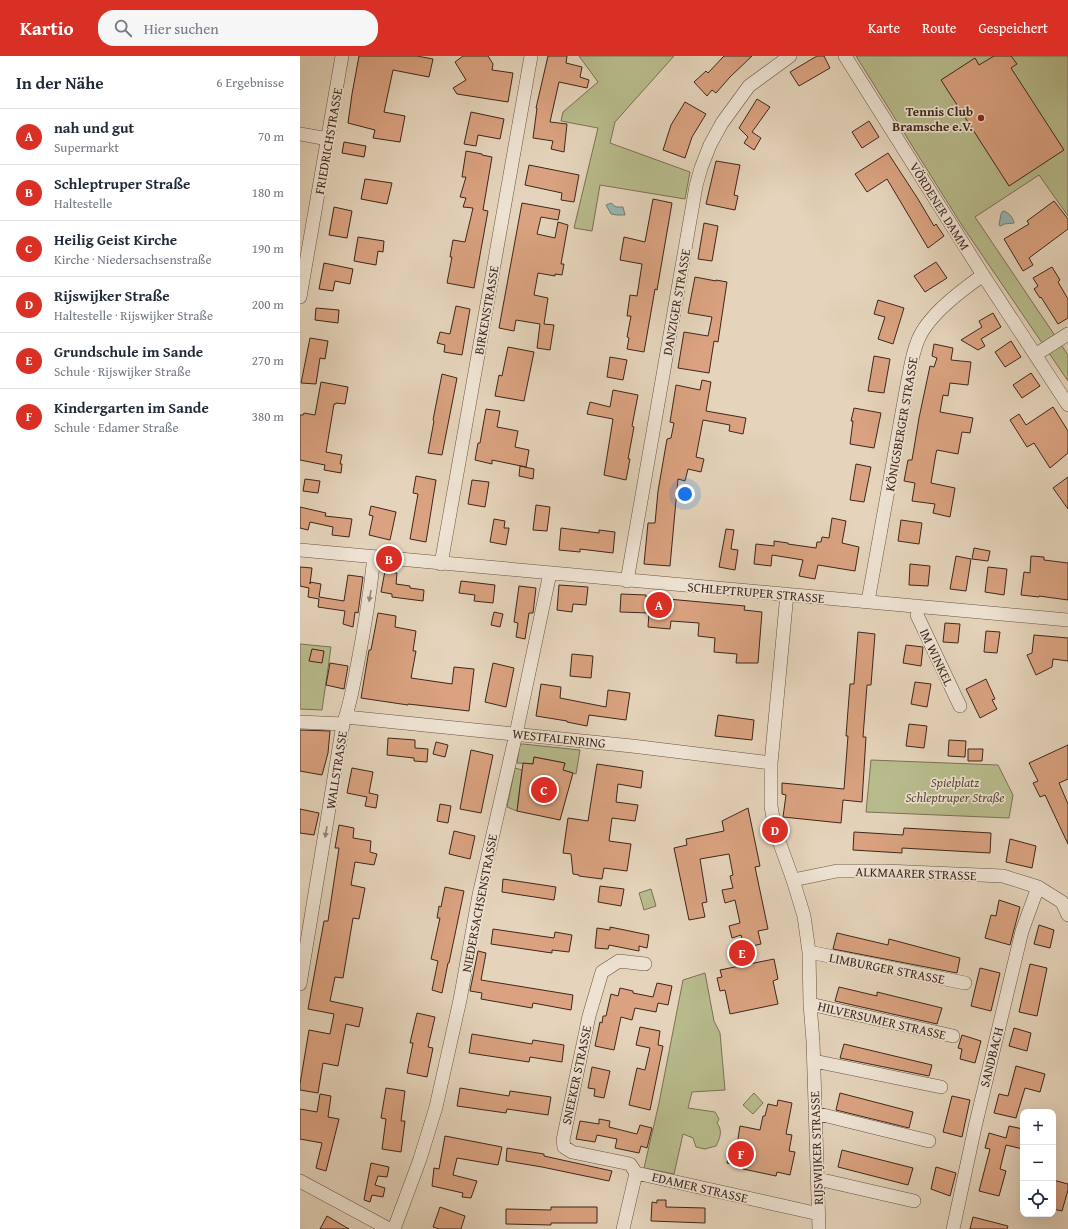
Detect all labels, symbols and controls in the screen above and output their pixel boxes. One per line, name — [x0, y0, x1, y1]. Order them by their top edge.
search box — [98, 10, 378, 46]
text: Kartio — [20, 14, 74, 42]
icon: search — [112, 17, 134, 39]
text: Hier suchen — [144, 18, 219, 39]
text: Karte — [868, 18, 900, 38]
text: Route — [922, 18, 956, 38]
text: Gespeichert — [978, 18, 1048, 38]
text: In der Nähe — [16, 70, 104, 95]
text: 6 Ergebnisse — [216, 73, 284, 92]
street label: FRIEDRICHSTRASSE — [310, 86, 347, 196]
place label: Tennis Club Bramsche e.V. — [892, 102, 973, 136]
marker: Tennis Club Bramsche e.V. — [976, 113, 986, 123]
text: nah und gut — [54, 117, 134, 138]
text: A — [25, 127, 33, 146]
text: 70 m — [258, 127, 284, 146]
text: Supermarkt — [54, 138, 119, 157]
street label: VÖRDENER DAMM — [905, 159, 974, 254]
text: Schleptruper Straße — [54, 173, 190, 194]
text: B — [25, 183, 33, 202]
text: 180 m — [252, 183, 284, 202]
text: Haltestelle — [54, 194, 112, 213]
text: Heilig Geist Kirche — [54, 229, 177, 250]
text: C — [25, 239, 33, 258]
text: 190 m — [252, 239, 284, 258]
street label: DANZIGER STRASSE — [658, 247, 695, 357]
text: Kirche · Niedersachsenstraße — [54, 250, 212, 269]
street label: BIRKENSTRASSE — [469, 264, 504, 356]
text: Rijswijker Straße — [54, 285, 170, 306]
text: D — [25, 295, 33, 314]
text: 200 m — [252, 295, 284, 314]
text: Haltestelle · Rijswijker Straße — [54, 306, 213, 325]
text: Grundschule im Sande — [54, 341, 203, 362]
text: E — [26, 351, 32, 370]
text: 270 m — [252, 351, 284, 370]
street label: KÖNIGSBERGER STRASSE — [880, 355, 923, 493]
text: Schule · Rijswijker Straße — [54, 362, 191, 381]
text: Kindergarten im Sande — [54, 397, 209, 418]
text: F — [26, 407, 32, 426]
text: 380 m — [252, 407, 284, 426]
text: Schule · Edamer Straße — [54, 418, 179, 437]
your location — [675, 484, 695, 504]
pin: B — [376, 544, 402, 574]
street label: SCHLEPTRUPER STRASSE — [687, 577, 826, 608]
one-way arrow — [367, 590, 373, 602]
pin: A — [646, 590, 672, 620]
street label: IM WINKEL — [915, 625, 958, 690]
street label: WESTFALENRING — [511, 724, 607, 753]
street label: WALLSTRASSE — [321, 729, 352, 811]
park label: Spielplatz Schleptruper Straße — [906, 773, 1005, 807]
pin: C — [531, 775, 557, 805]
pin: D — [762, 815, 788, 845]
one-way arrow — [322, 826, 328, 838]
street label: NIEDERSACHSENSTRASSE — [457, 832, 502, 974]
street label: ALKMAARER STRASSE — [855, 862, 977, 885]
pin: E — [729, 938, 755, 968]
street label: LIMBURGER STRASSE — [828, 948, 947, 989]
street label: HILVERSUMER STRASSE — [816, 996, 948, 1045]
street label: SNEEKER STRASSE — [557, 1023, 596, 1126]
street label: SANDBACH — [975, 1025, 1008, 1089]
street label: RIJSWIJKER STRASSE — [805, 1090, 828, 1205]
map controls — [1020, 1109, 1056, 1217]
button: + — [1020, 1109, 1056, 1145]
pin: F — [728, 1139, 754, 1169]
button: − — [1020, 1145, 1056, 1181]
street label: EDAMER STRASSE — [650, 1167, 750, 1208]
button: locate — [1020, 1181, 1056, 1217]

